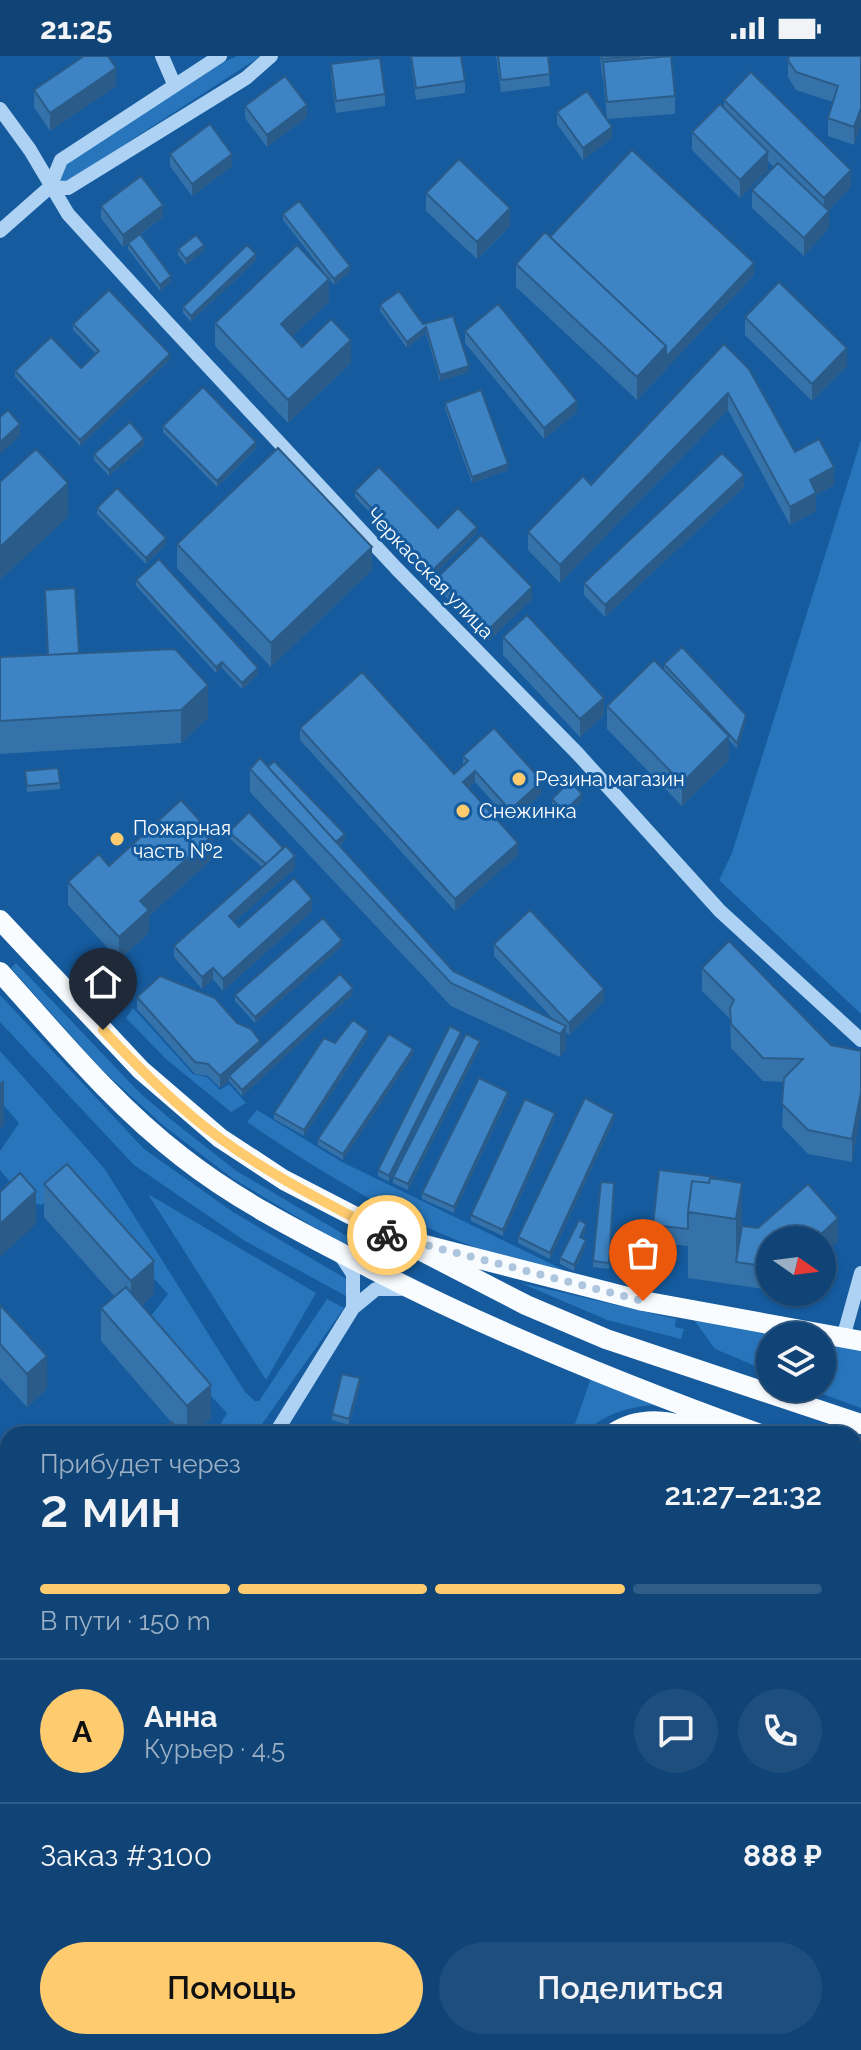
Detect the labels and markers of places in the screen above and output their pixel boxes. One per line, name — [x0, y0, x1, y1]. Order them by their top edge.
place label: Резина магазин — [535, 767, 685, 791]
marker: Резина магазин — [510, 770, 528, 788]
place label: Снежинка — [479, 799, 577, 823]
marker: Снежинка — [454, 802, 472, 820]
place label: Пожарная часть №2 — [133, 816, 231, 863]
marker: Пожарная часть №2 — [108, 830, 126, 848]
pin — [69, 948, 137, 1030]
pin — [609, 1219, 677, 1301]

